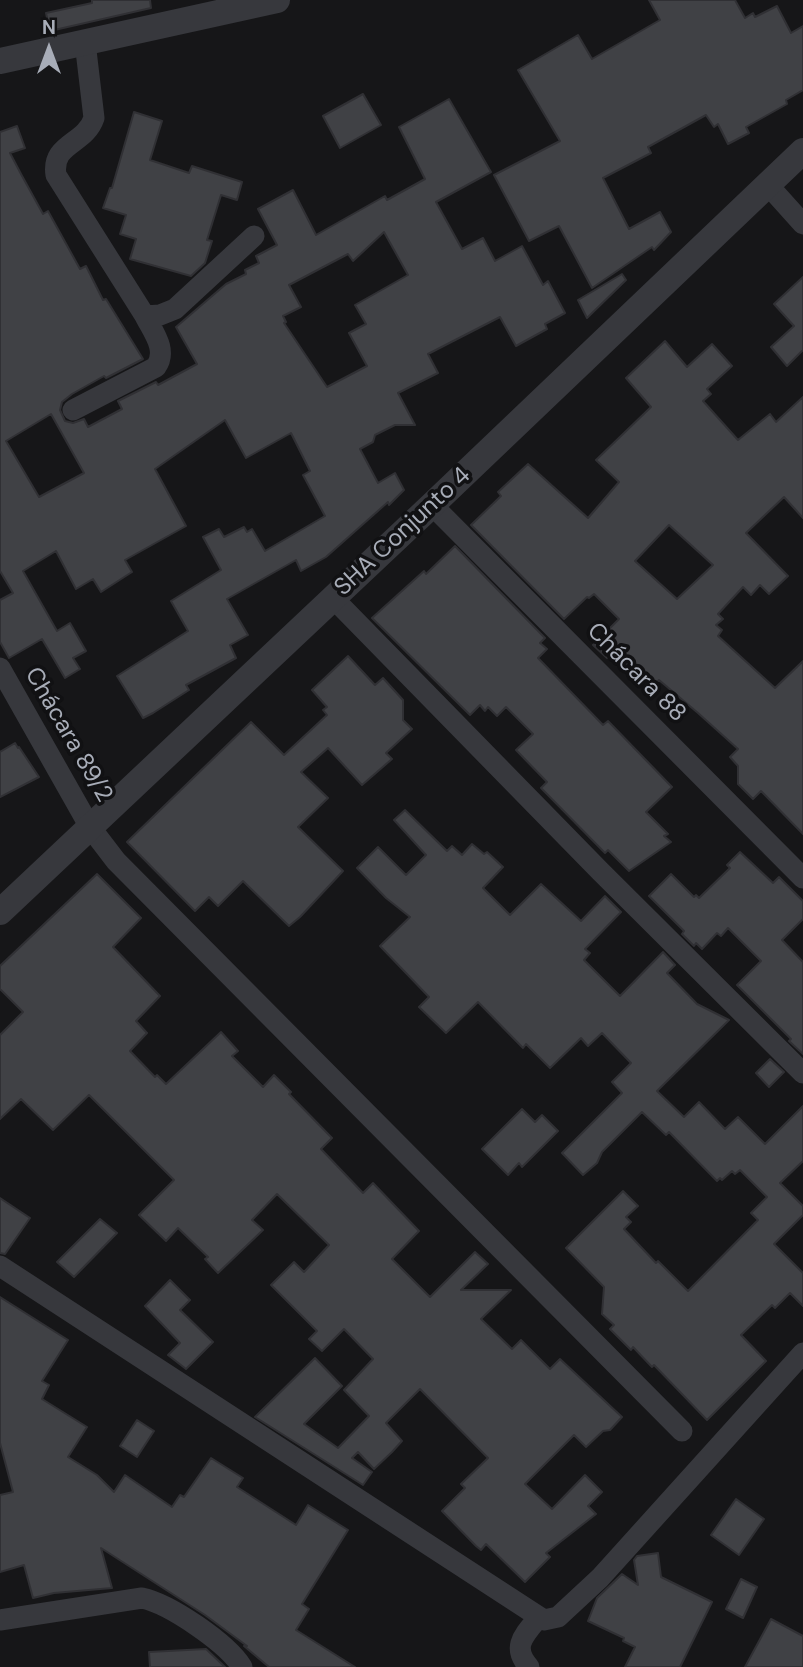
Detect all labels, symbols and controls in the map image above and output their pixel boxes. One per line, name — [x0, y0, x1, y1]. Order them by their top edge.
north arrow — [14, 14, 84, 84]
text: N — [42, 15, 56, 40]
street label: SHA Conjunto 4 — [329, 462, 477, 602]
street label: Chácara 88 — [580, 617, 692, 729]
street label: Chácara 89/2 — [18, 663, 118, 807]

